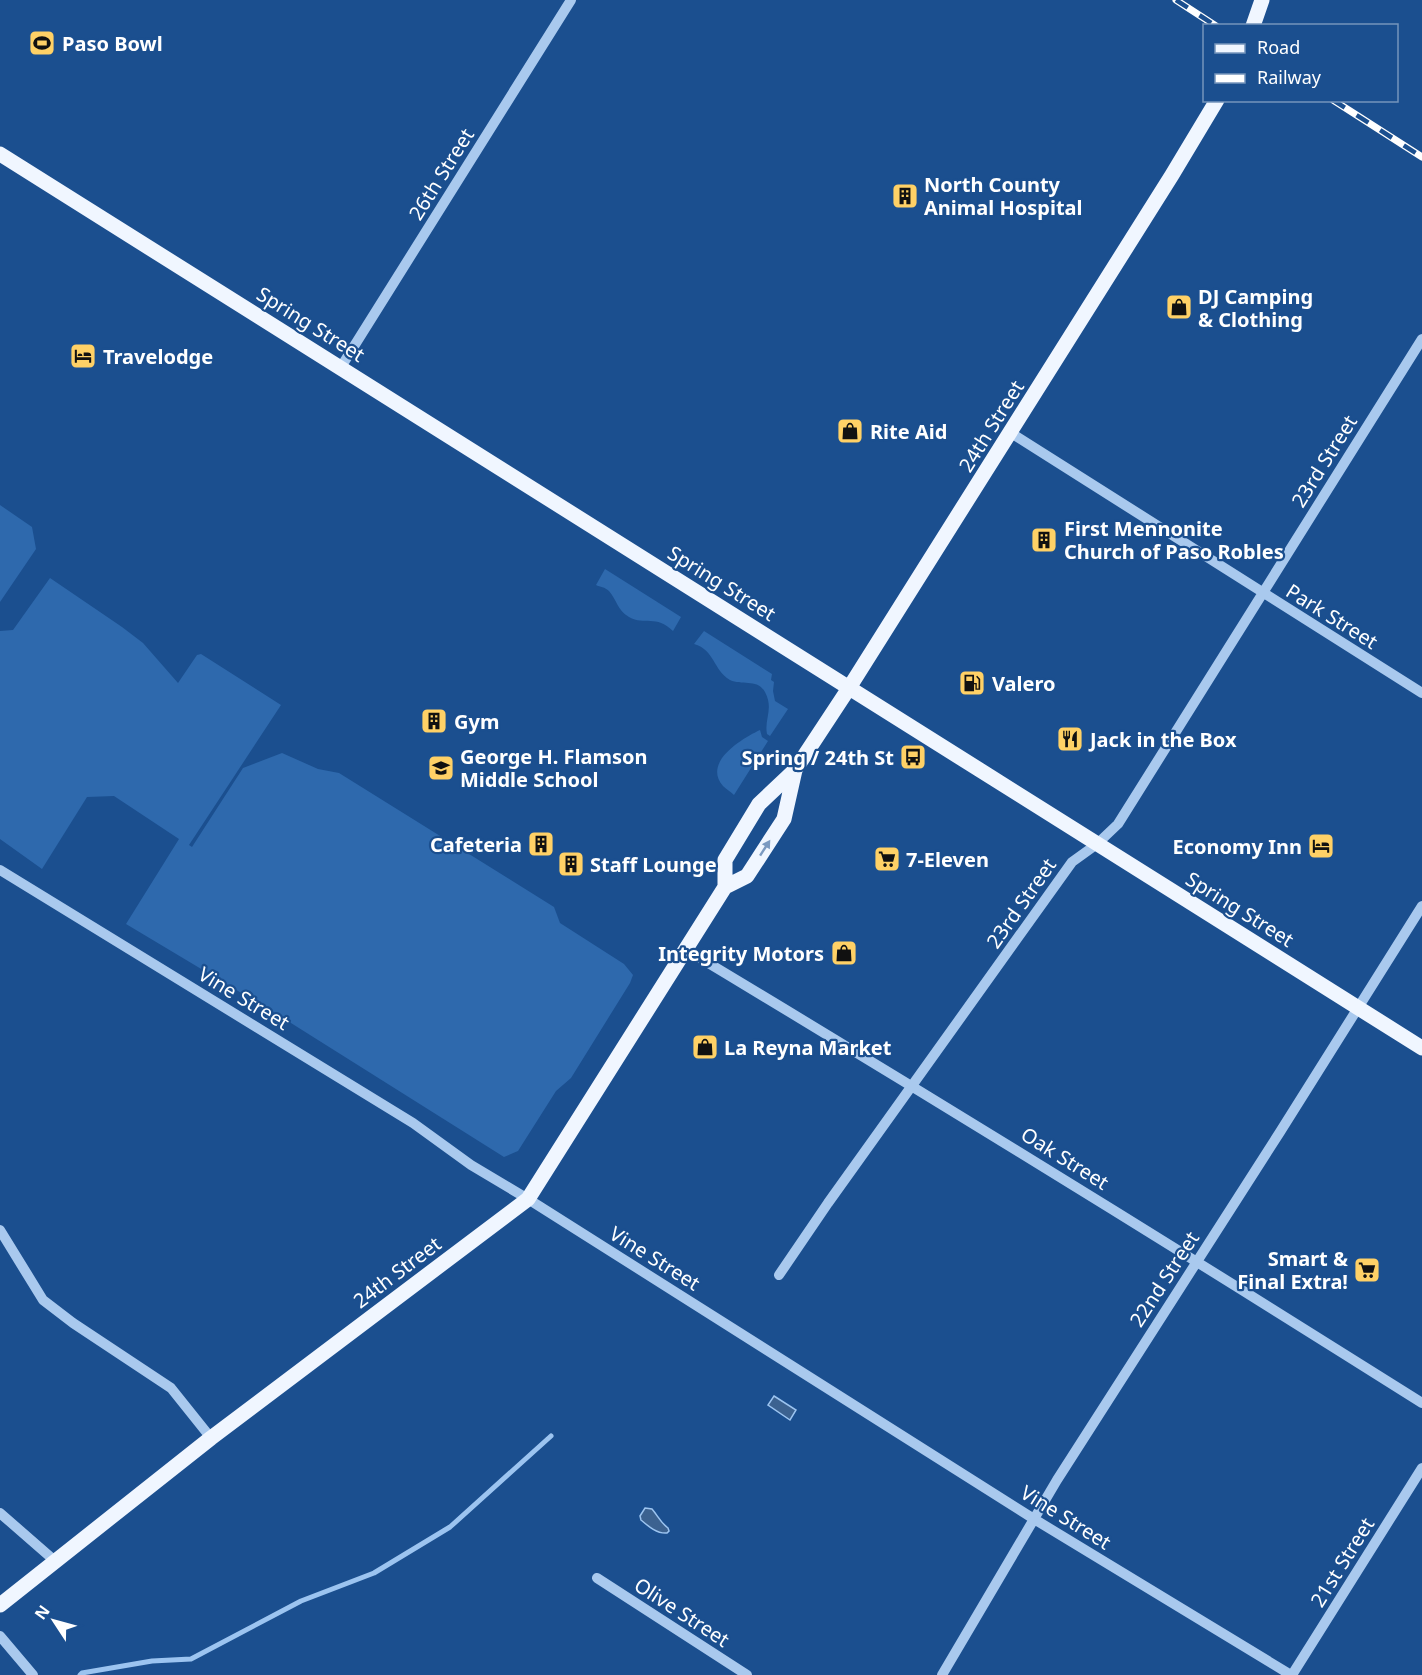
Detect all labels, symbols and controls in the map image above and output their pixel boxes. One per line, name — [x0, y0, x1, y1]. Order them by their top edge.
legend — [1203, 24, 1398, 102]
sports icon: Paso Bowl — [27, 28, 57, 58]
place label: Paso Bowl — [62, 30, 163, 57]
text: Road — [1257, 35, 1300, 59]
text: Railway — [1257, 65, 1322, 89]
street label: 26th Street — [402, 123, 480, 225]
place label: North County Animal Hospital — [924, 171, 1083, 221]
building icon: North County Animal Hospital — [890, 181, 920, 211]
street label: Spring Street — [252, 280, 370, 368]
place label: DJ Camping & Clothing — [1198, 283, 1313, 333]
shop icon: DJ Camping & Clothing — [1164, 292, 1194, 322]
hotel icon: Travelodge — [68, 341, 98, 371]
place label: Travelodge — [103, 343, 213, 370]
street label: 24th Street — [952, 375, 1030, 477]
street label: 23rd Street — [1285, 410, 1363, 512]
shop icon: Rite Aid — [835, 416, 865, 446]
place label: Rite Aid — [870, 418, 947, 445]
place label: First Mennonite Church of Paso Robles — [1064, 515, 1284, 565]
building icon: First Mennonite Church of Paso Robles — [1029, 525, 1059, 555]
street label: Spring Street — [663, 539, 781, 627]
street label: Park Street — [1281, 577, 1383, 655]
fuel station icon: Valero — [957, 668, 987, 698]
place label: Valero — [992, 670, 1056, 697]
building icon: Gym — [419, 706, 449, 736]
place label: Gym — [454, 708, 499, 735]
restaurant icon: Jack in the Box — [1055, 724, 1085, 754]
place label: Jack in the Box — [1088, 726, 1237, 753]
bus stop icon: Spring / 24th St — [898, 742, 928, 772]
place label: George H. Flamson Middle School — [460, 743, 648, 793]
place label: Spring / 24th St — [742, 744, 894, 771]
school or university icon: George H. Flamson Middle School — [426, 753, 456, 783]
building icon: Cafeteria — [526, 829, 556, 859]
place label: Cafeteria — [430, 831, 522, 858]
hotel icon: Economy Inn — [1306, 831, 1336, 861]
place label: Economy Inn — [1173, 833, 1302, 860]
one-way arrow — [760, 840, 771, 856]
supermarket icon: 7-Eleven — [872, 844, 902, 874]
place label: 7-Eleven — [906, 846, 989, 873]
building icon: Staff Lounge — [556, 849, 586, 879]
place label: Staff Lounge — [590, 851, 717, 878]
street label: 23rd Street — [980, 853, 1062, 953]
street label: Spring Street — [1181, 865, 1299, 953]
shop icon: Integrity Motors — [829, 938, 859, 968]
place label: Integrity Motors — [658, 940, 824, 967]
street label: Vine Street — [193, 960, 295, 1036]
shop icon: La Reyna Market — [690, 1032, 720, 1062]
place label: La Reyna Market — [724, 1034, 892, 1061]
street label: Oak Street — [1016, 1120, 1114, 1196]
street label: Vine Street — [605, 1220, 705, 1296]
street label: 22nd Street — [1123, 1226, 1205, 1332]
street label: 24th Street — [348, 1230, 446, 1314]
place label: Smart & Final Extra! — [1237, 1245, 1348, 1295]
supermarket icon: Smart & Final Extra! — [1352, 1255, 1382, 1285]
street label: Vine Street — [1016, 1479, 1116, 1555]
street label: 21st Street — [1304, 1512, 1380, 1612]
street label: Olive Street — [629, 1571, 735, 1653]
north arrow — [24, 1591, 84, 1651]
text: N — [29, 1600, 55, 1624]

